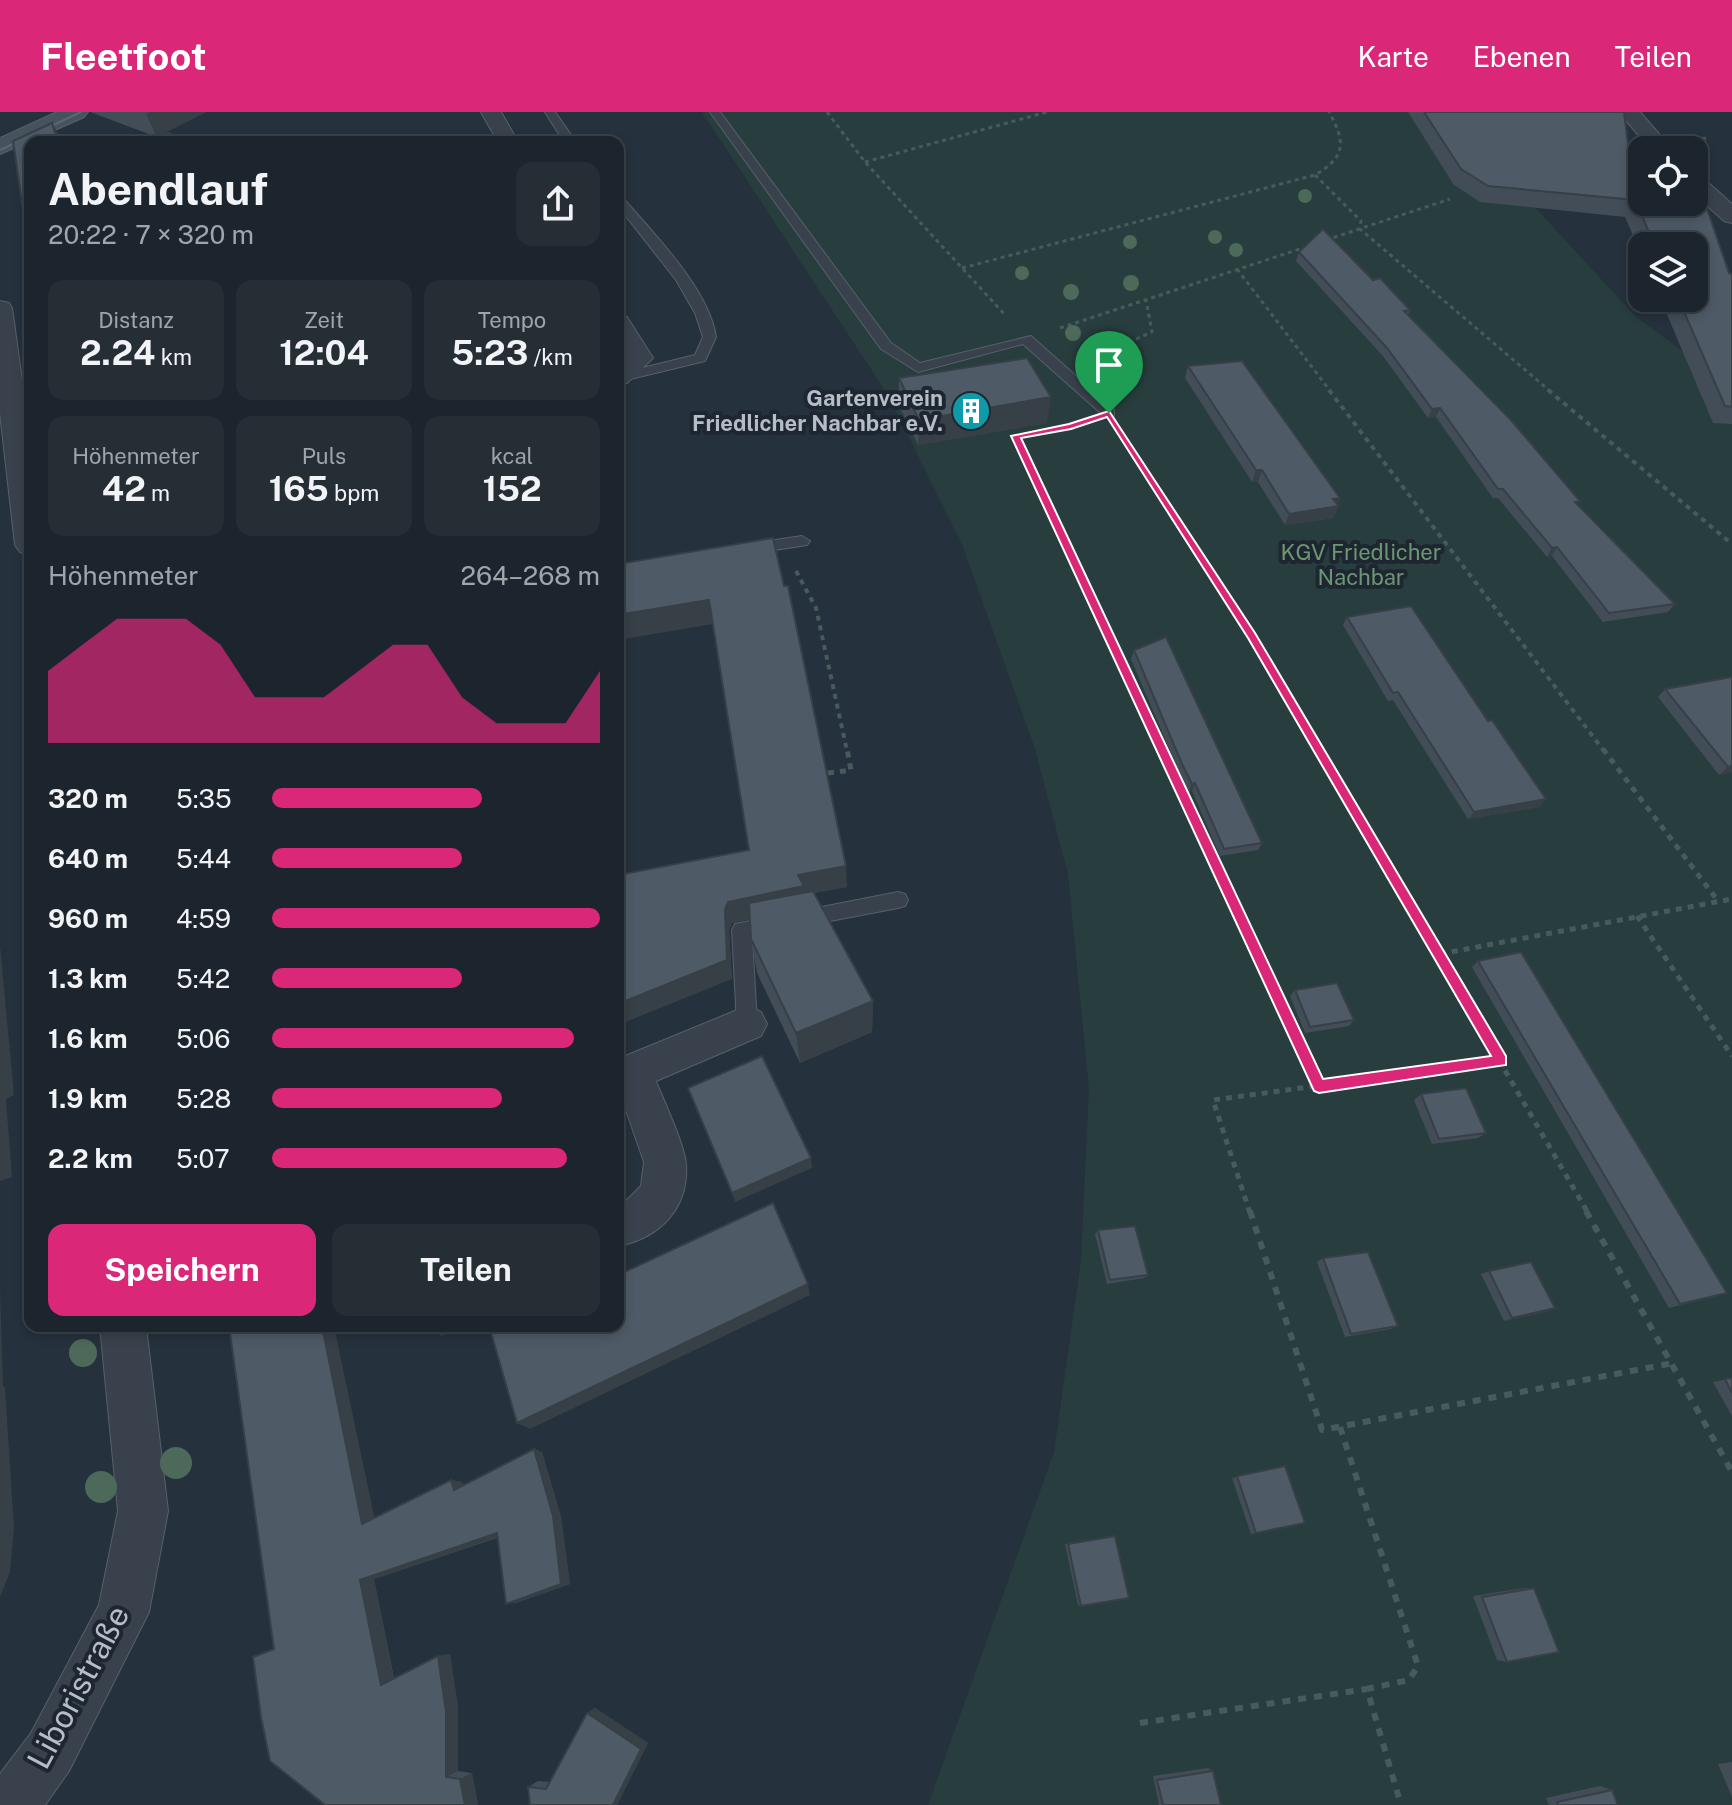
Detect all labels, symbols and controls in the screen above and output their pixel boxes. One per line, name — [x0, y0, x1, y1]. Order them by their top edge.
text: Fleetfoot — [40, 34, 206, 79]
text: Karte — [1358, 40, 1429, 73]
text: Ebenen — [1473, 40, 1571, 73]
text: Teilen — [1615, 40, 1692, 73]
map controls — [1628, 136, 1708, 312]
button: locate — [1628, 136, 1708, 216]
button: share — [516, 162, 600, 246]
text: Abendlauf — [48, 163, 268, 215]
text: 20:22 · 7 × 320 m — [48, 219, 254, 250]
button: layers — [1628, 232, 1708, 312]
text: Distanz — [98, 307, 174, 333]
text: Zeit — [304, 307, 344, 333]
text: Tempo — [478, 307, 546, 333]
pin — [1075, 331, 1143, 413]
text: 2.24 — [80, 333, 155, 373]
text: 12:04 — [279, 333, 369, 373]
text: 5:23 — [451, 333, 528, 373]
icon: arrive — [1087, 343, 1131, 387]
text: km — [155, 344, 192, 370]
text: /km — [528, 344, 573, 370]
place label: Gartenverein Friedlicher Nachbar e.V. — [692, 385, 943, 436]
building icon: Gartenverein Friedlicher Nachbar e.V. — [950, 390, 992, 432]
text: Höhenmeter — [72, 443, 200, 469]
text: Puls — [302, 443, 346, 469]
text: kcal — [491, 443, 533, 469]
text: 42 — [102, 469, 146, 509]
text: 165 — [269, 469, 329, 509]
text: 152 — [482, 469, 542, 509]
text: m — [146, 480, 170, 506]
text: bpm — [329, 480, 379, 506]
park label: KGV Friedlicher Nachbar — [1281, 539, 1441, 590]
text: Höhenmeter — [48, 560, 198, 591]
text: 264–268 m — [460, 560, 600, 591]
text: 320 m — [48, 783, 128, 814]
text: 5:35 — [176, 783, 232, 814]
text: 640 m — [48, 843, 128, 874]
text: 5:44 — [176, 843, 231, 874]
text: 960 m — [48, 903, 128, 934]
text: 4:59 — [176, 903, 231, 934]
text: 1.3 km — [48, 963, 128, 994]
text: 5:42 — [176, 963, 230, 994]
text: 1.6 km — [48, 1023, 128, 1054]
text: 5:06 — [176, 1023, 230, 1054]
text: 1.9 km — [48, 1083, 127, 1114]
text: 5:28 — [176, 1083, 231, 1114]
text: 2.2 km — [48, 1143, 133, 1174]
text: 5:07 — [176, 1143, 230, 1174]
button: Speichern — [48, 1224, 316, 1316]
button: Teilen — [332, 1224, 600, 1316]
street label: Liboristraße — [20, 1599, 136, 1775]

